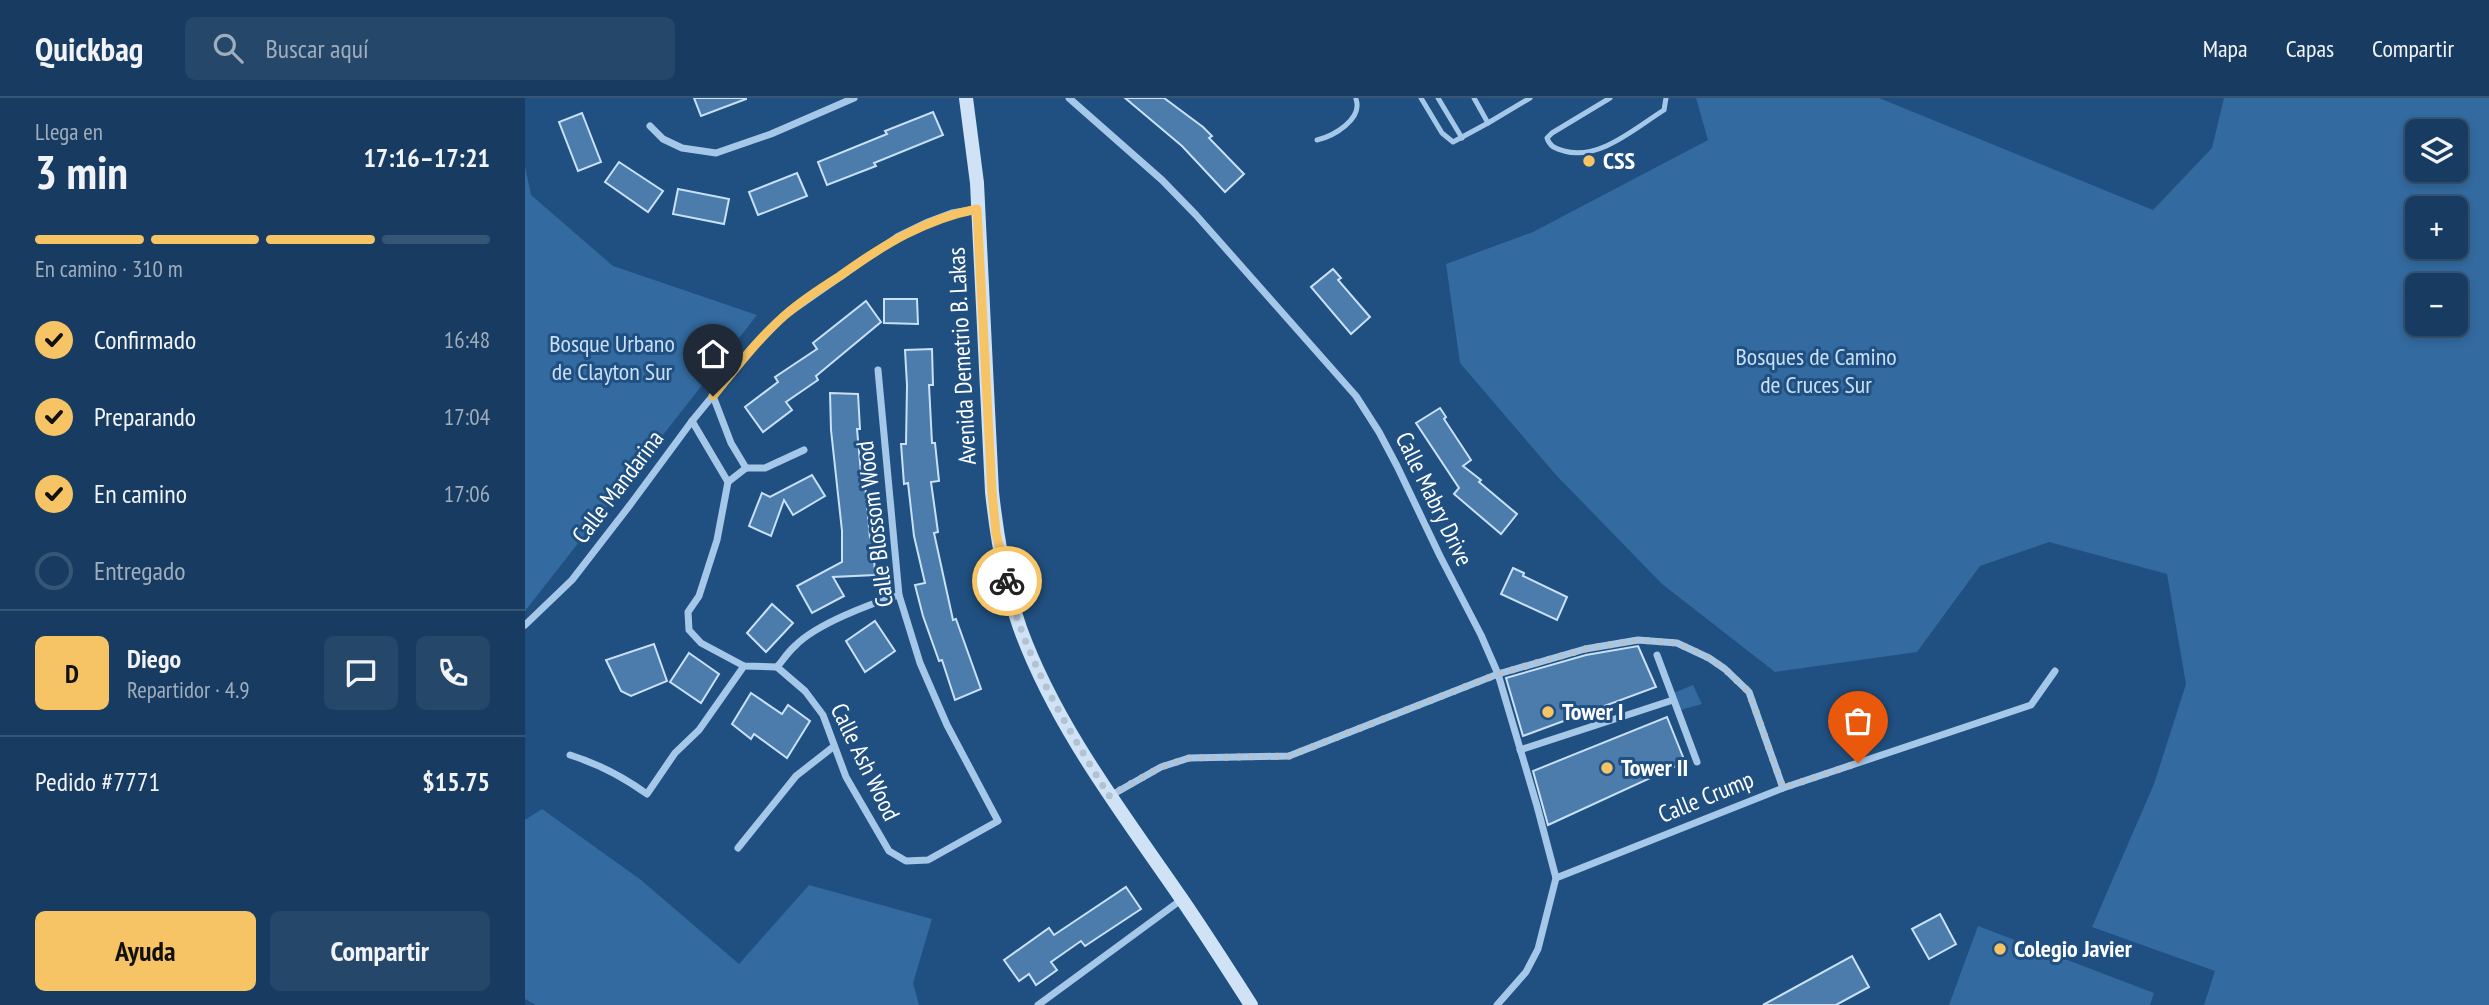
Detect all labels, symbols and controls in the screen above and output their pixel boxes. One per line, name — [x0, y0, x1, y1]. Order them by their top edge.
search box — [185, 17, 675, 80]
text: Quickbag — [35, 27, 143, 70]
icon: search — [209, 29, 247, 67]
text: Buscar aquí — [265, 32, 369, 65]
text: Mapa — [2203, 33, 2248, 64]
text: Capas — [2286, 33, 2334, 64]
text: Compartir — [2372, 33, 2454, 64]
text: Llega en — [35, 117, 103, 146]
map controls — [2405, 119, 2468, 336]
button: layers — [2405, 119, 2468, 182]
text: 17:16–17:21 — [363, 141, 490, 174]
text: 3 min — [35, 142, 128, 202]
place label: CSS — [1603, 145, 1635, 176]
marker: CSS — [1581, 153, 1597, 169]
button: + — [2405, 196, 2468, 259]
street label: Avenida Demetrio B. Lakas — [940, 246, 983, 466]
text: En camino · 310 m — [35, 254, 183, 283]
button: − — [2405, 273, 2468, 336]
icon: check — [35, 321, 73, 359]
text: Confirmado — [94, 323, 196, 356]
pin — [683, 324, 743, 396]
text: 16:48 — [444, 325, 490, 354]
park label: Bosque Urbano de Clayton Sur — [549, 328, 675, 387]
icon: home — [694, 335, 732, 373]
park label: Bosques de Camino de Cruces Sur — [1735, 341, 1897, 400]
icon: check — [35, 398, 73, 436]
text: Preparando — [94, 400, 196, 433]
text: 17:04 — [444, 402, 490, 431]
street label: Calle Mandarina — [565, 424, 670, 549]
street label: Calle Mabry Drive — [1389, 427, 1480, 571]
street label: Calle Blossom Wood — [849, 439, 900, 609]
icon: check — [35, 475, 73, 513]
text: En camino — [94, 477, 187, 510]
text: 17:06 — [444, 479, 490, 508]
courier — [972, 546, 1042, 616]
text: Entregado — [94, 554, 186, 587]
icon: bike — [988, 562, 1026, 600]
button: chat — [324, 636, 398, 710]
button: phone — [416, 636, 490, 710]
text: Diego — [127, 642, 181, 675]
text: D — [65, 657, 79, 690]
text: Repartidor · 4.9 — [127, 675, 250, 704]
pin — [1828, 691, 1888, 763]
place label: Tower I — [1562, 696, 1623, 727]
street label: Calle Ash Wood — [824, 698, 907, 826]
icon: bag — [1839, 702, 1877, 740]
marker: Tower I — [1540, 704, 1556, 720]
place label: Tower II — [1621, 752, 1688, 783]
marker: Tower II — [1599, 760, 1615, 776]
street label: Calle Crump — [1654, 763, 1758, 830]
text: Pedido #7771 — [35, 765, 160, 798]
text: $15.75 — [422, 765, 490, 798]
button: Ayuda — [35, 911, 256, 991]
button: Compartir — [270, 911, 490, 991]
place label: Colegio Javier — [2014, 933, 2133, 964]
marker: Colegio Javier — [1992, 941, 2008, 957]

